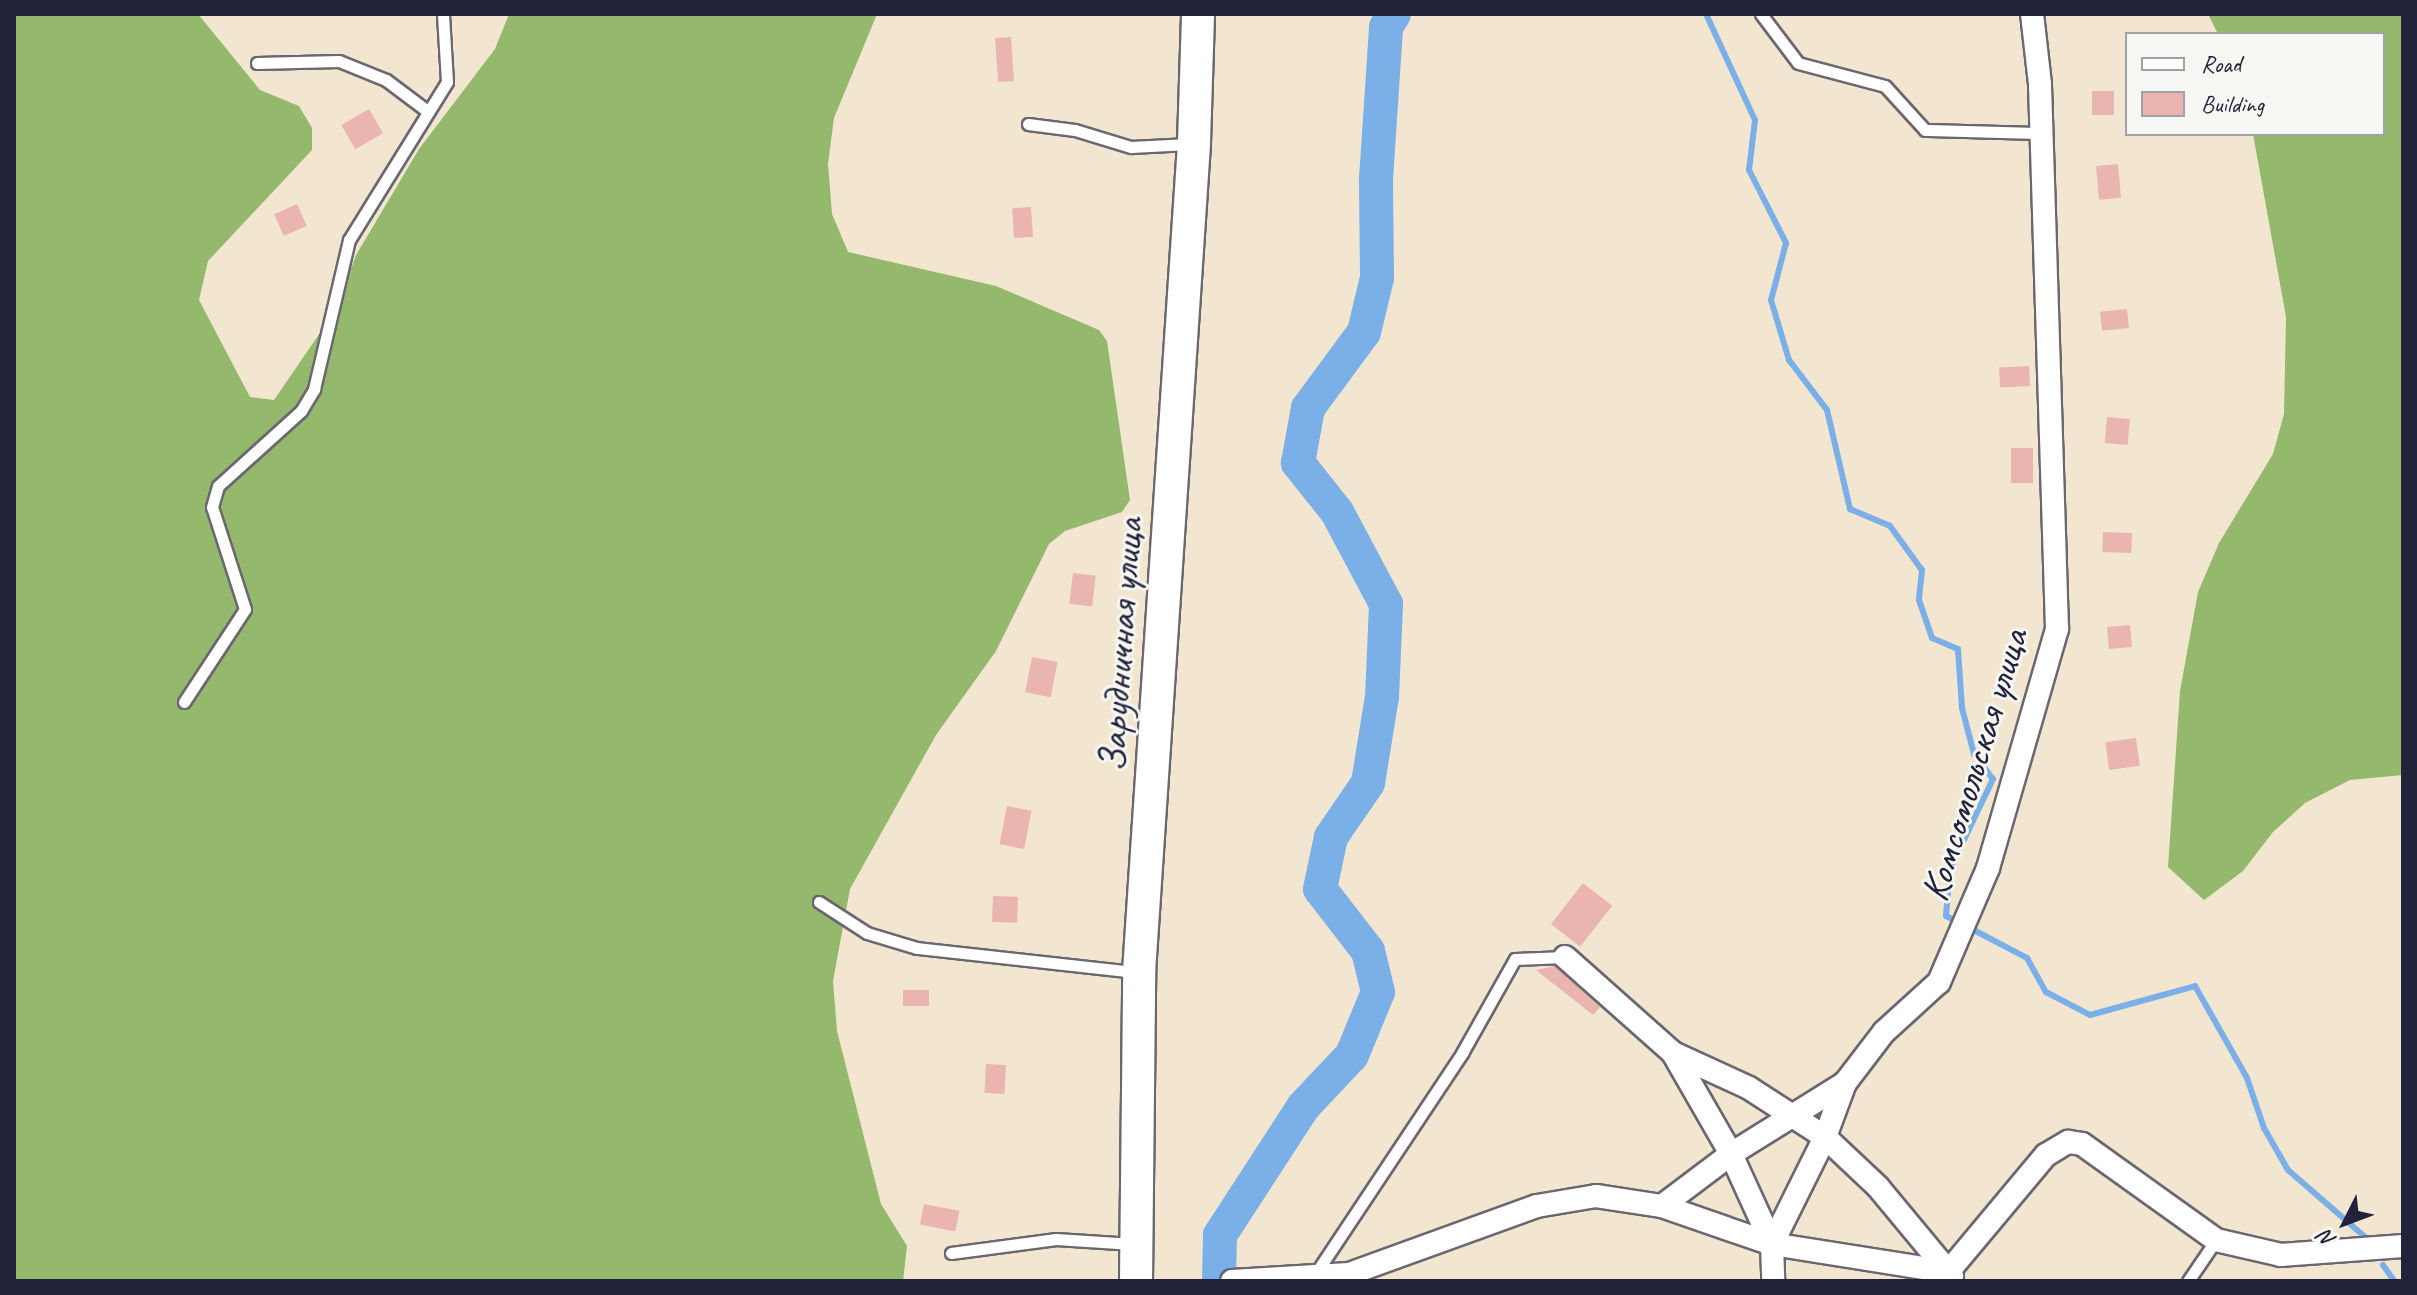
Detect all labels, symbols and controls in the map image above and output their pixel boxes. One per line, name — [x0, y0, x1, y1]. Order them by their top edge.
legend — [2125, 32, 2385, 136]
text: Road — [2201, 49, 2241, 79]
text: Building — [2201, 89, 2264, 119]
street label: Зарудничная улица — [1087, 515, 1153, 775]
street label: Комсомольская улица — [1909, 621, 2039, 909]
north arrow — [2305, 1183, 2385, 1263]
text: N — [2312, 1225, 2342, 1253]

